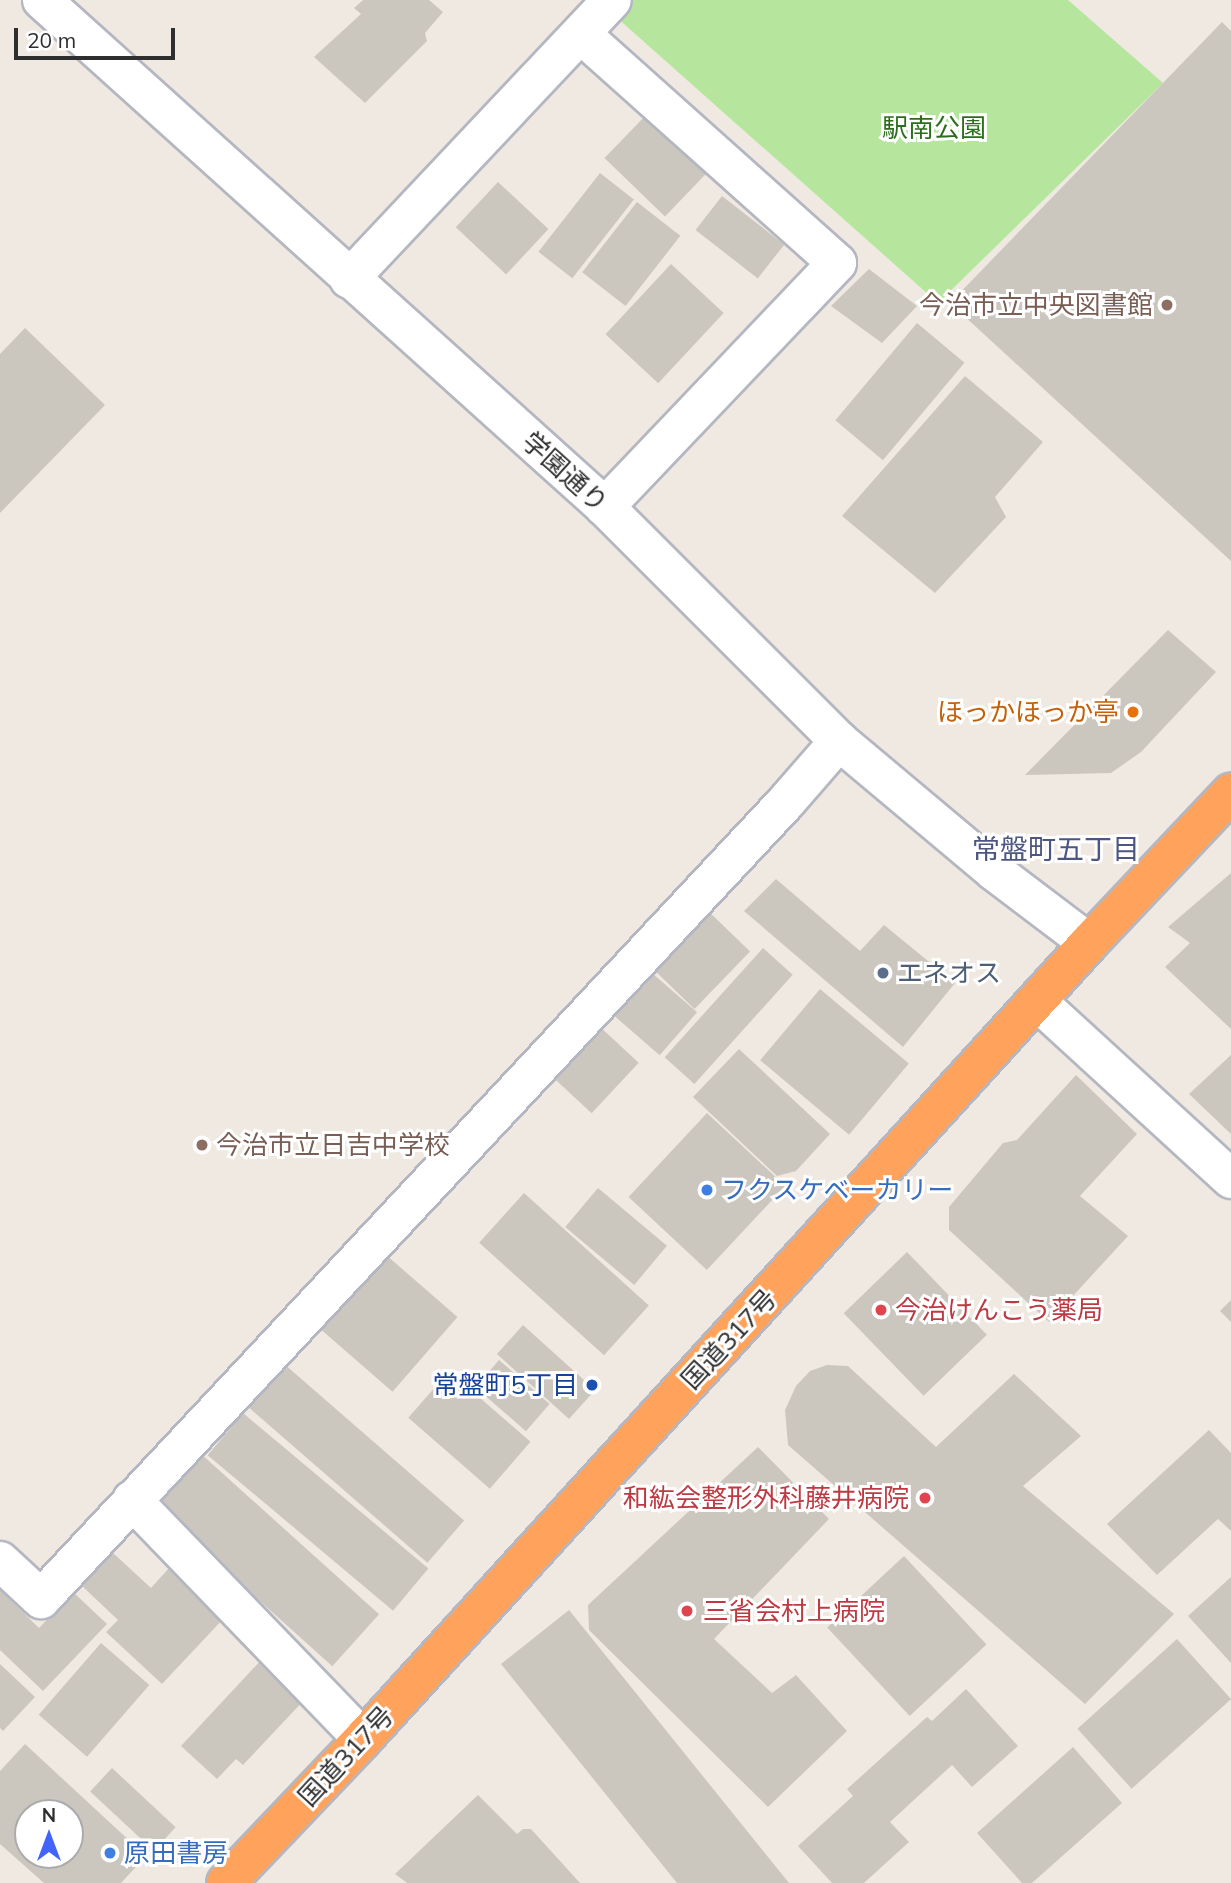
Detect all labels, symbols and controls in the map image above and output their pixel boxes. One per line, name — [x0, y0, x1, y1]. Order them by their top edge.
scale bar — [18, 14, 178, 58]
text: 20 m — [27, 27, 76, 53]
park label: 駅南公園 — [882, 112, 986, 144]
place label: 今治市立中央図書館 — [919, 289, 1153, 321]
marker: 今治市立中央図書館 — [1159, 297, 1175, 313]
street label: 学園通り — [516, 426, 614, 518]
place label: ほっかほっか亭 — [937, 696, 1119, 728]
marker: ほっかほっか亭 — [1125, 704, 1141, 720]
district label: 常盤町五丁目 — [972, 832, 1140, 866]
place label: エネオス — [897, 957, 1001, 989]
marker: エネオス — [875, 965, 891, 981]
place label: 今治市立日吉中学校 — [216, 1129, 450, 1161]
marker: 今治市立日吉中学校 — [194, 1137, 210, 1153]
place label: フクスケベーカリー — [721, 1174, 955, 1206]
marker: フクスケベーカリー — [699, 1182, 715, 1198]
street label: 国道317号 — [675, 1283, 783, 1395]
place label: 今治けんこう薬局 — [895, 1294, 1103, 1326]
marker: 今治けんこう薬局 — [873, 1302, 889, 1318]
place label: 常盤町5丁目 — [432, 1369, 578, 1401]
marker: 常盤町5丁目 — [584, 1377, 600, 1393]
place label: 和紘会整形外科藤井病院 — [623, 1482, 909, 1514]
marker: 和紘会整形外科藤井病院 — [915, 1488, 935, 1508]
place label: 三省会村上病院 — [703, 1595, 885, 1627]
marker: 三省会村上病院 — [677, 1601, 697, 1621]
street label: 国道317号 — [292, 1700, 400, 1812]
north arrow — [14, 1799, 84, 1869]
text: N — [42, 1803, 56, 1827]
place label: 原田書房 — [124, 1837, 228, 1869]
marker: 原田書房 — [102, 1845, 118, 1861]

